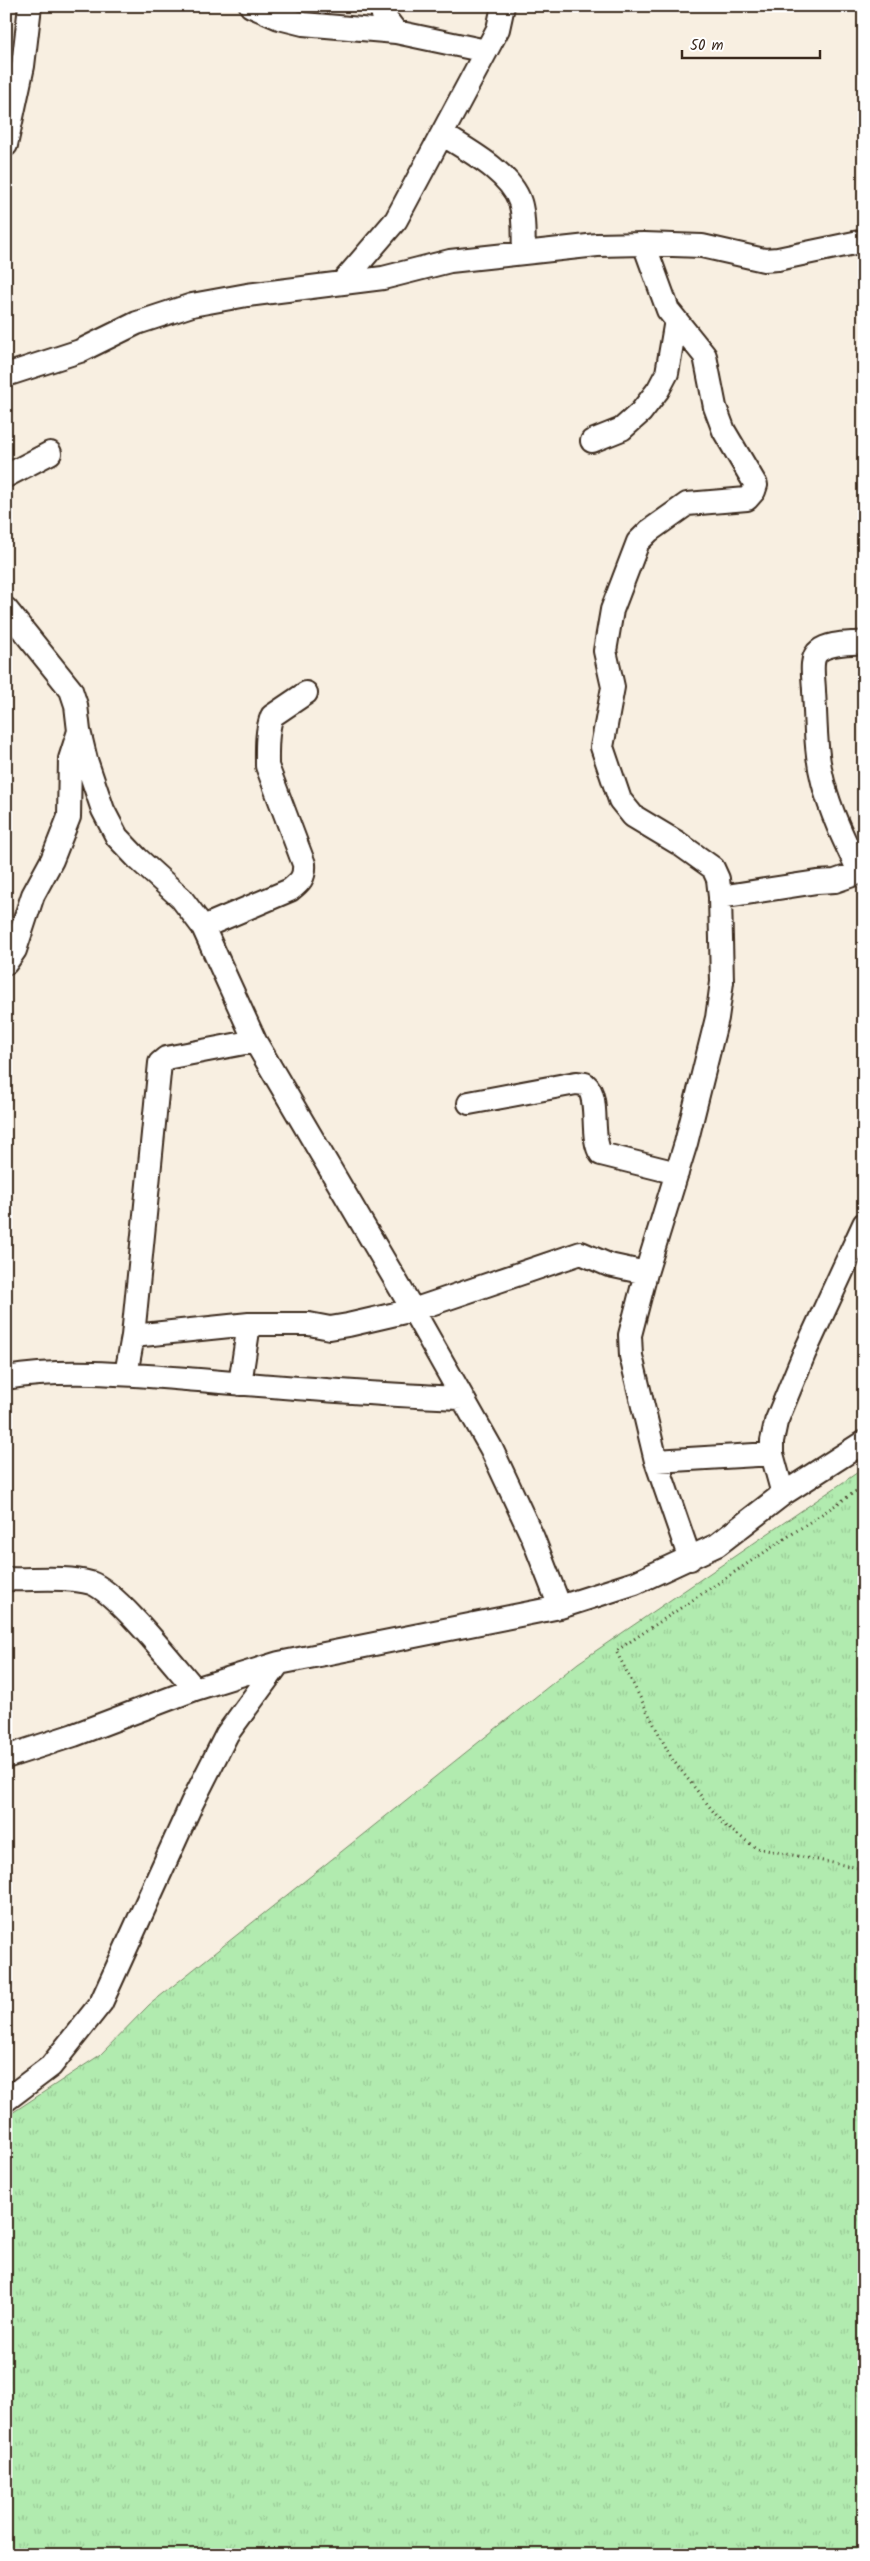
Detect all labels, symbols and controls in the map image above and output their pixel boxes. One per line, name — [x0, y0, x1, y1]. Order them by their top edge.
scale bar — [682, 28, 820, 60]
text: 50 m — [690, 34, 724, 58]

